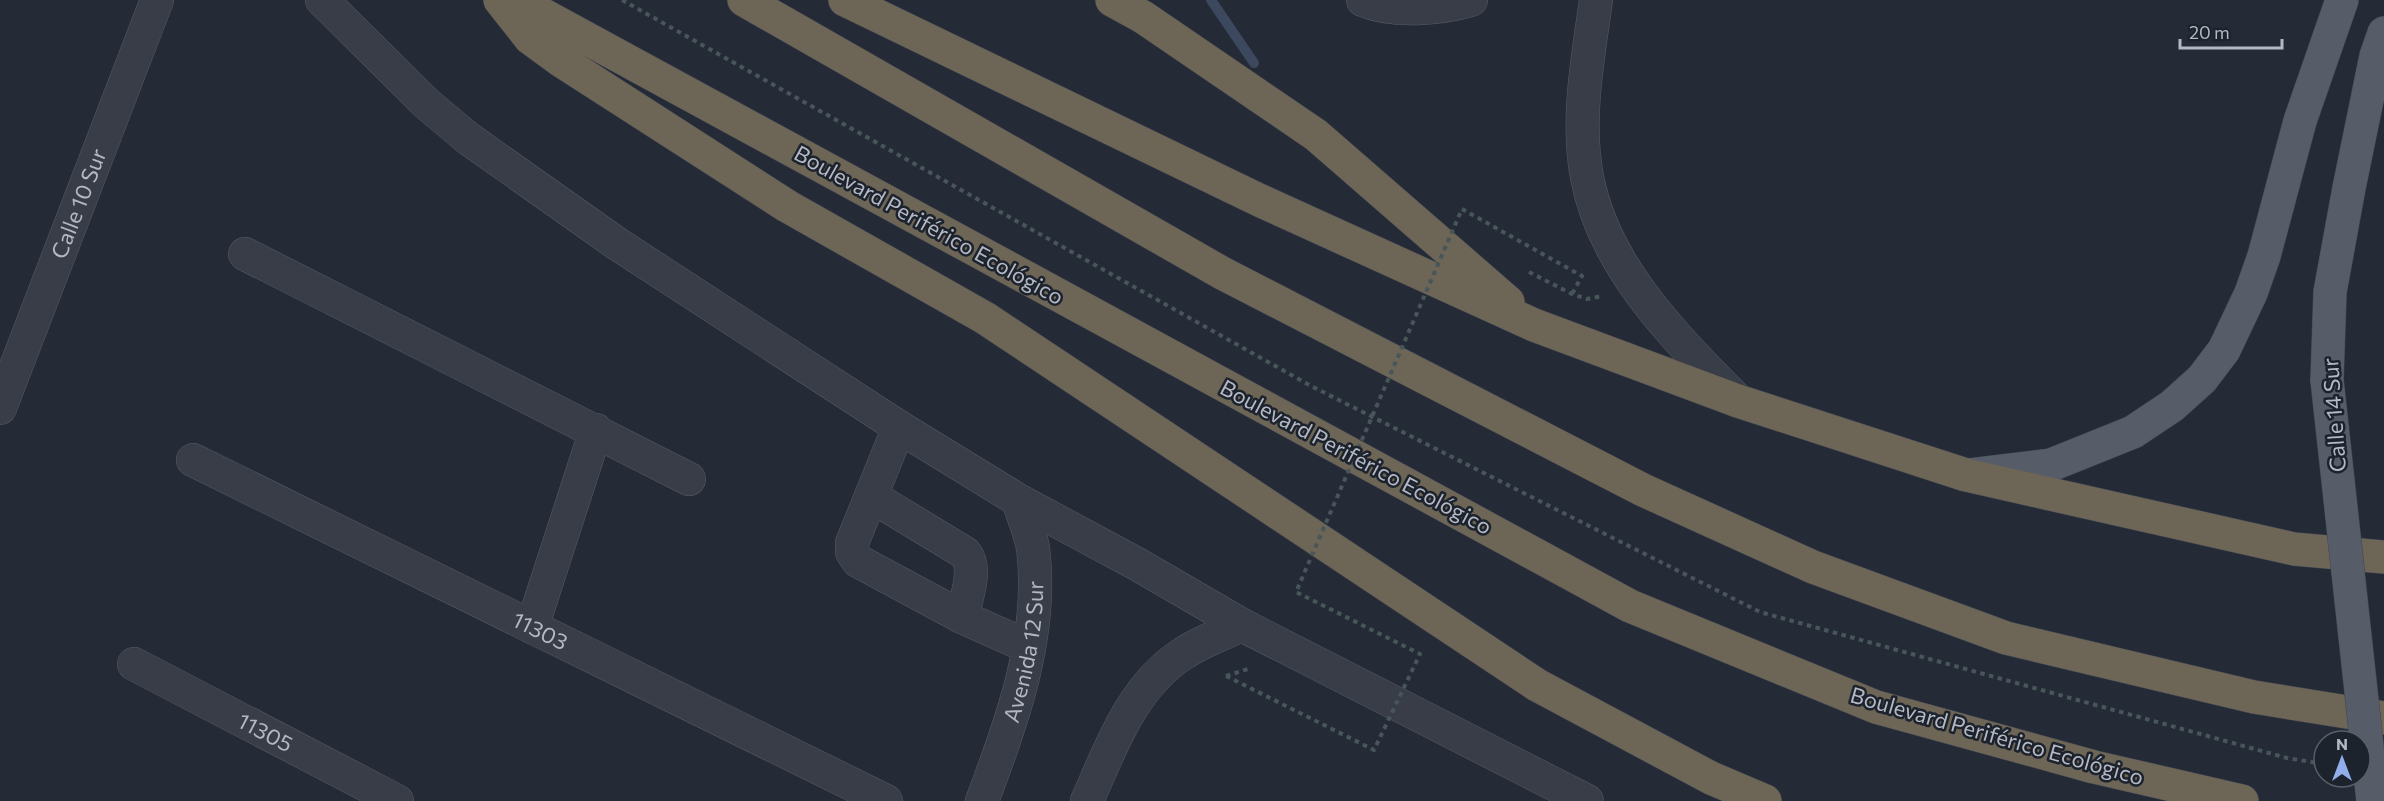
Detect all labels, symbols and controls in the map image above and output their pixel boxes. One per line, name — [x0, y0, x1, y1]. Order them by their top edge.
scale bar — [2180, 12, 2282, 50]
text: 20 m — [2189, 21, 2230, 43]
street label: Boulevard Periférico Ecológico — [790, 139, 1069, 310]
street label: Calle 10 Sur — [45, 144, 112, 262]
street label: Calle 14 Sur — [2316, 357, 2351, 473]
street label: Boulevard Periférico Ecológico — [1216, 373, 1497, 540]
street label: Avenida 12 Sur — [997, 581, 1048, 725]
street label: 11303 — [508, 605, 573, 655]
street label: Boulevard Periférico Ecológico — [1847, 681, 2147, 790]
street label: 11305 — [233, 706, 298, 757]
north arrow — [2312, 729, 2372, 789]
text: N — [2336, 734, 2348, 753]

